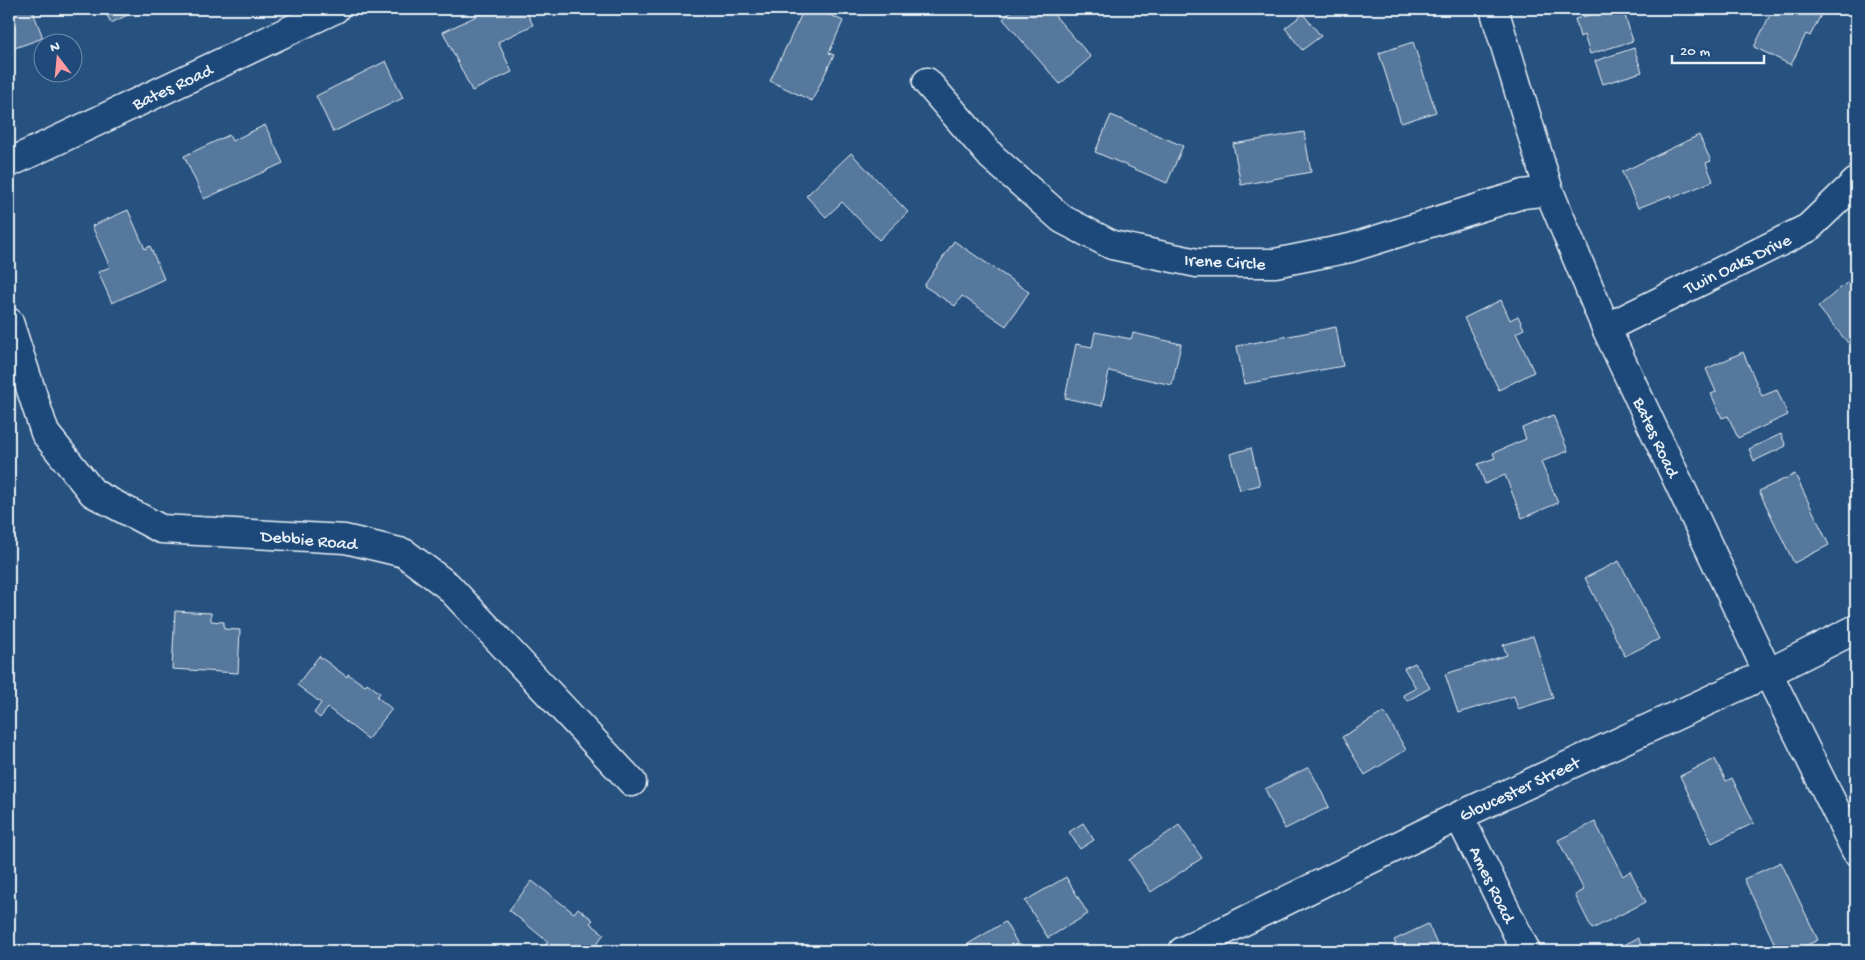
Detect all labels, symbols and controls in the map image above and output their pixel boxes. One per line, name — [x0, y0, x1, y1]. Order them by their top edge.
north arrow — [32, 32, 82, 82]
scale bar — [1672, 32, 1765, 64]
text: N — [48, 38, 62, 57]
text: 20 m — [1680, 43, 1710, 61]
street label: Bates Road — [129, 60, 218, 116]
street label: Twin Oaks Drive — [1680, 230, 1796, 301]
street label: Irene Circle — [1184, 251, 1267, 276]
street label: Bates Road — [1627, 394, 1683, 483]
street label: Debbie Road — [259, 527, 359, 556]
street label: Gloucester Street — [1457, 752, 1585, 827]
street label: Ames Road — [1463, 843, 1519, 928]

